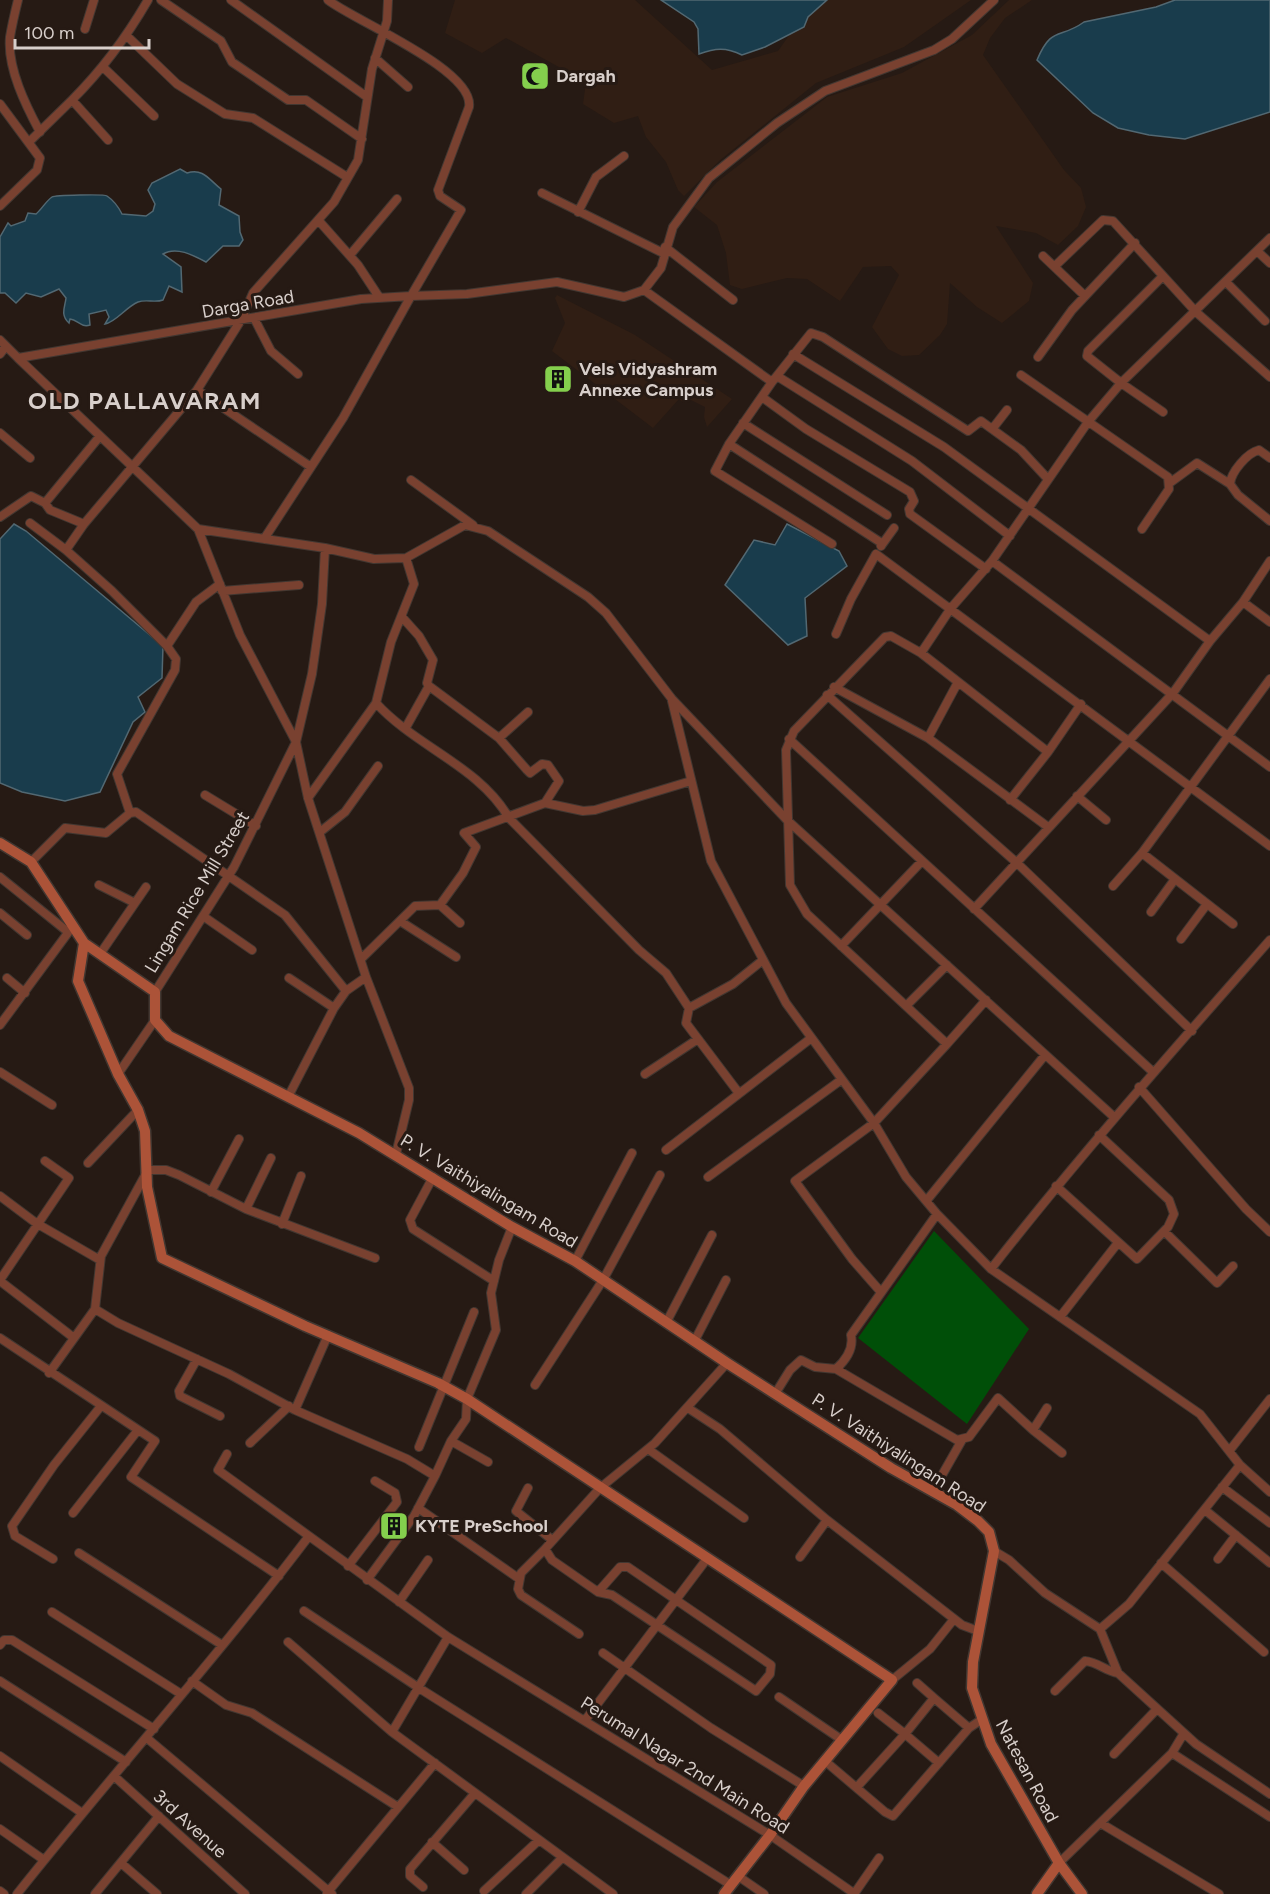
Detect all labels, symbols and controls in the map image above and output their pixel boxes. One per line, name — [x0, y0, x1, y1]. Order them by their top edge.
scale bar — [15, 12, 148, 50]
text: 100 m — [24, 22, 74, 44]
mosque icon: Dargah — [519, 60, 551, 92]
place label: Dargah — [556, 65, 616, 87]
street label: Darga Road — [200, 285, 296, 323]
place label: Vels Vidyashram Annexe Campus — [579, 358, 717, 401]
building icon: Vels Vidyashram Annexe Campus — [542, 363, 574, 395]
district label: OLD PALLAVARAM — [28, 386, 262, 415]
street label: Lingam Rice Mill Street — [140, 807, 254, 977]
street label: P. V. Vaithiyalingam Road — [396, 1129, 582, 1253]
street label: P. V. Vaithiyalingam Road — [808, 1388, 990, 1518]
building icon: KYTE PreSchool — [378, 1510, 410, 1542]
place label: KYTE PreSchool — [415, 1515, 548, 1537]
street label: Perumal Nagar 2nd Main Road — [577, 1692, 793, 1838]
street label: Natesan Road — [991, 1716, 1063, 1826]
street label: 3rd Avenue — [149, 1785, 232, 1863]

